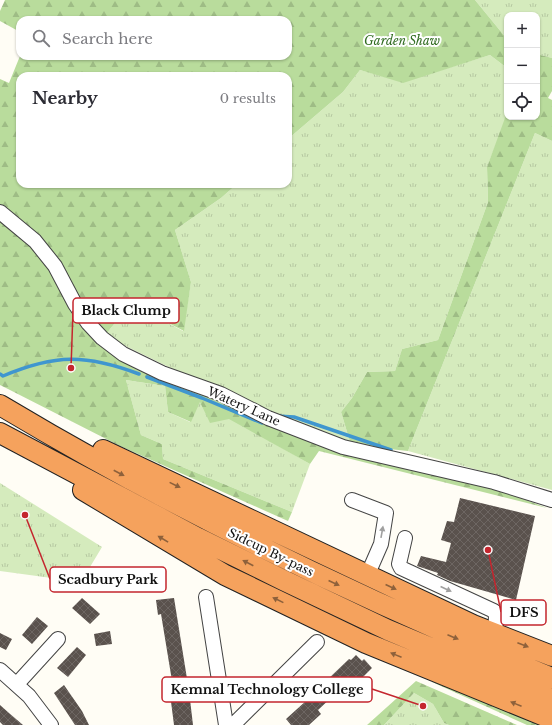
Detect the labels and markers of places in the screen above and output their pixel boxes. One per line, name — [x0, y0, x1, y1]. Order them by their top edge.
callout: Black Clump — [73, 298, 179, 323]
callout: Scadbury Park — [50, 567, 166, 592]
callout: DFS — [501, 600, 546, 625]
callout: Kemnal Technology College — [162, 677, 372, 702]

